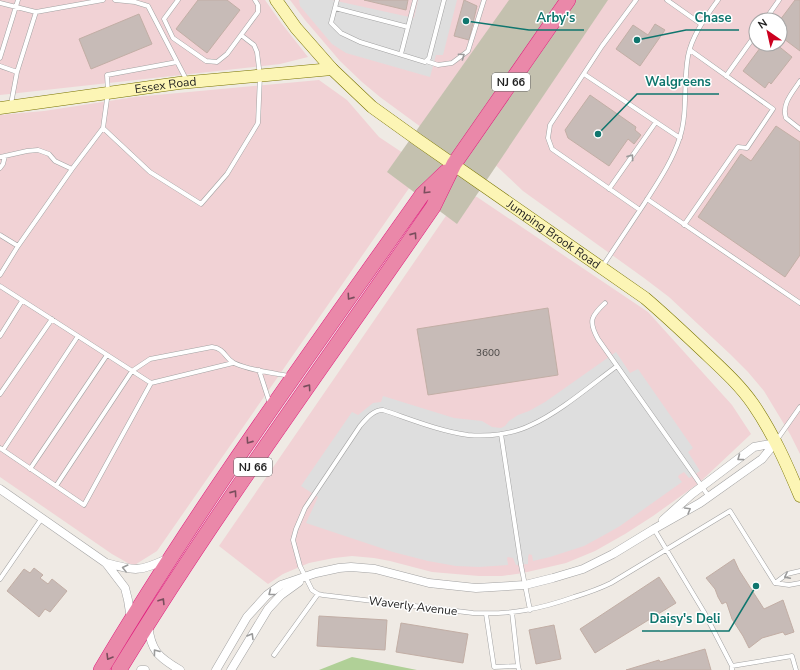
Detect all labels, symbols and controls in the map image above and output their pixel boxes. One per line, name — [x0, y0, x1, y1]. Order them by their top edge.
callout: Arby's — [529, 5, 584, 30]
callout: Chase — [686, 5, 739, 30]
text: Arby's — [537, 9, 575, 27]
text: Chase — [695, 9, 731, 27]
north arrow — [748, 12, 788, 52]
text: N — [755, 16, 770, 33]
one-way arrow — [457, 54, 464, 61]
callout: Walgreens — [637, 69, 719, 94]
street label: Essex Road — [133, 73, 197, 97]
road number: NJ 66 — [492, 73, 530, 91]
text: Walgreens — [645, 73, 711, 91]
one-way arrow — [626, 154, 634, 161]
one-way arrow — [423, 186, 431, 194]
street label: Jumping Brook Road — [503, 196, 604, 273]
one-way arrow — [409, 232, 416, 239]
one-way arrow — [347, 293, 355, 300]
house number: 3600 — [476, 346, 500, 360]
one-way arrow — [303, 384, 310, 391]
one-way arrow — [247, 437, 254, 444]
one-way arrow — [737, 453, 744, 460]
road number: NJ 66 — [234, 458, 272, 476]
one-way arrow — [229, 490, 237, 497]
one-way arrow — [684, 507, 691, 514]
one-way arrow — [122, 564, 128, 572]
one-way arrow — [784, 571, 791, 578]
one-way arrow — [268, 588, 275, 595]
street label: Waverly Avenue — [368, 593, 458, 619]
one-way arrow — [157, 598, 164, 605]
callout: Daisy's Deli — [642, 606, 729, 631]
text: Daisy's Deli — [650, 610, 720, 628]
one-way arrow — [246, 633, 253, 640]
one-way arrow — [154, 650, 161, 657]
one-way arrow — [106, 653, 113, 660]

